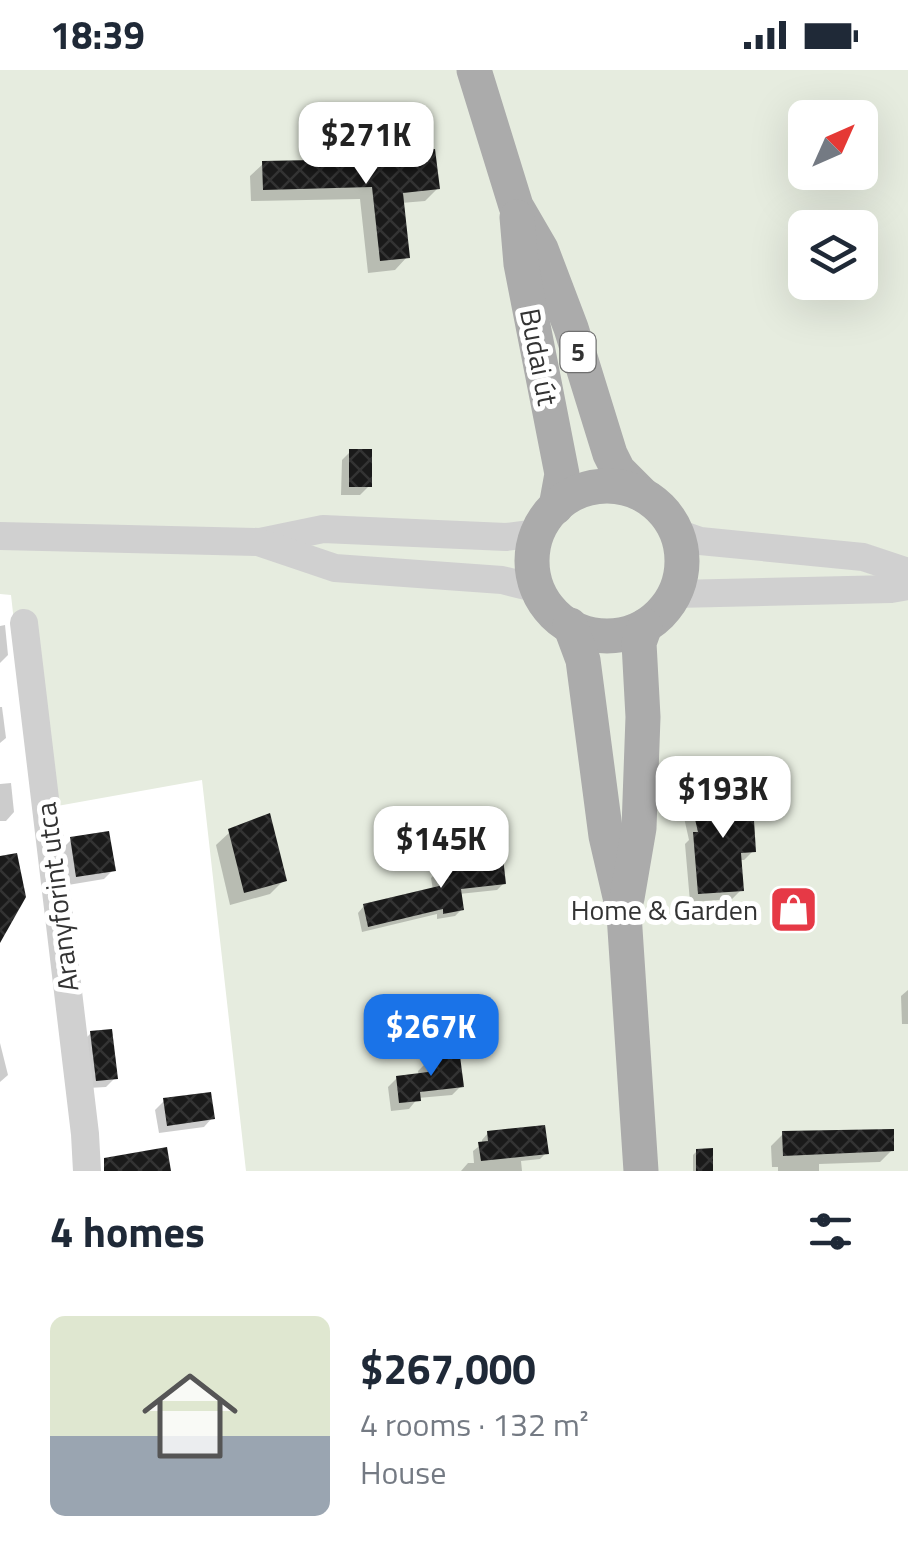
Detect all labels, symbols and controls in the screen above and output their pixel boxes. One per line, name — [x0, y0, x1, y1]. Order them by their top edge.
text: 18:39 — [50, 6, 145, 64]
north arrow — [788, 100, 878, 190]
map controls — [788, 100, 878, 300]
pin: $271K — [296, 102, 436, 187]
text: $271K — [321, 110, 411, 158]
button: layers — [788, 210, 878, 300]
street label: Budai út — [509, 305, 570, 409]
road number: 5 — [560, 332, 596, 372]
pin: $193K — [653, 756, 793, 841]
text: $193K — [678, 764, 768, 812]
street label: Aranyforint utca — [24, 800, 89, 994]
pin: $145K — [371, 806, 511, 891]
text: $145K — [396, 814, 486, 862]
shop icon: Home & Garden — [767, 884, 819, 936]
place label: Home & Garden — [571, 888, 758, 931]
pin: $267K — [361, 994, 501, 1079]
text: $267K — [386, 1002, 476, 1050]
text: 4 homes — [50, 1199, 205, 1263]
icon: filters — [803, 1204, 858, 1259]
text: $267,000 — [360, 1336, 536, 1400]
icon: home — [130, 1356, 250, 1476]
text: 4 rooms · 132 m² — [360, 1400, 589, 1448]
text: House — [360, 1448, 446, 1496]

